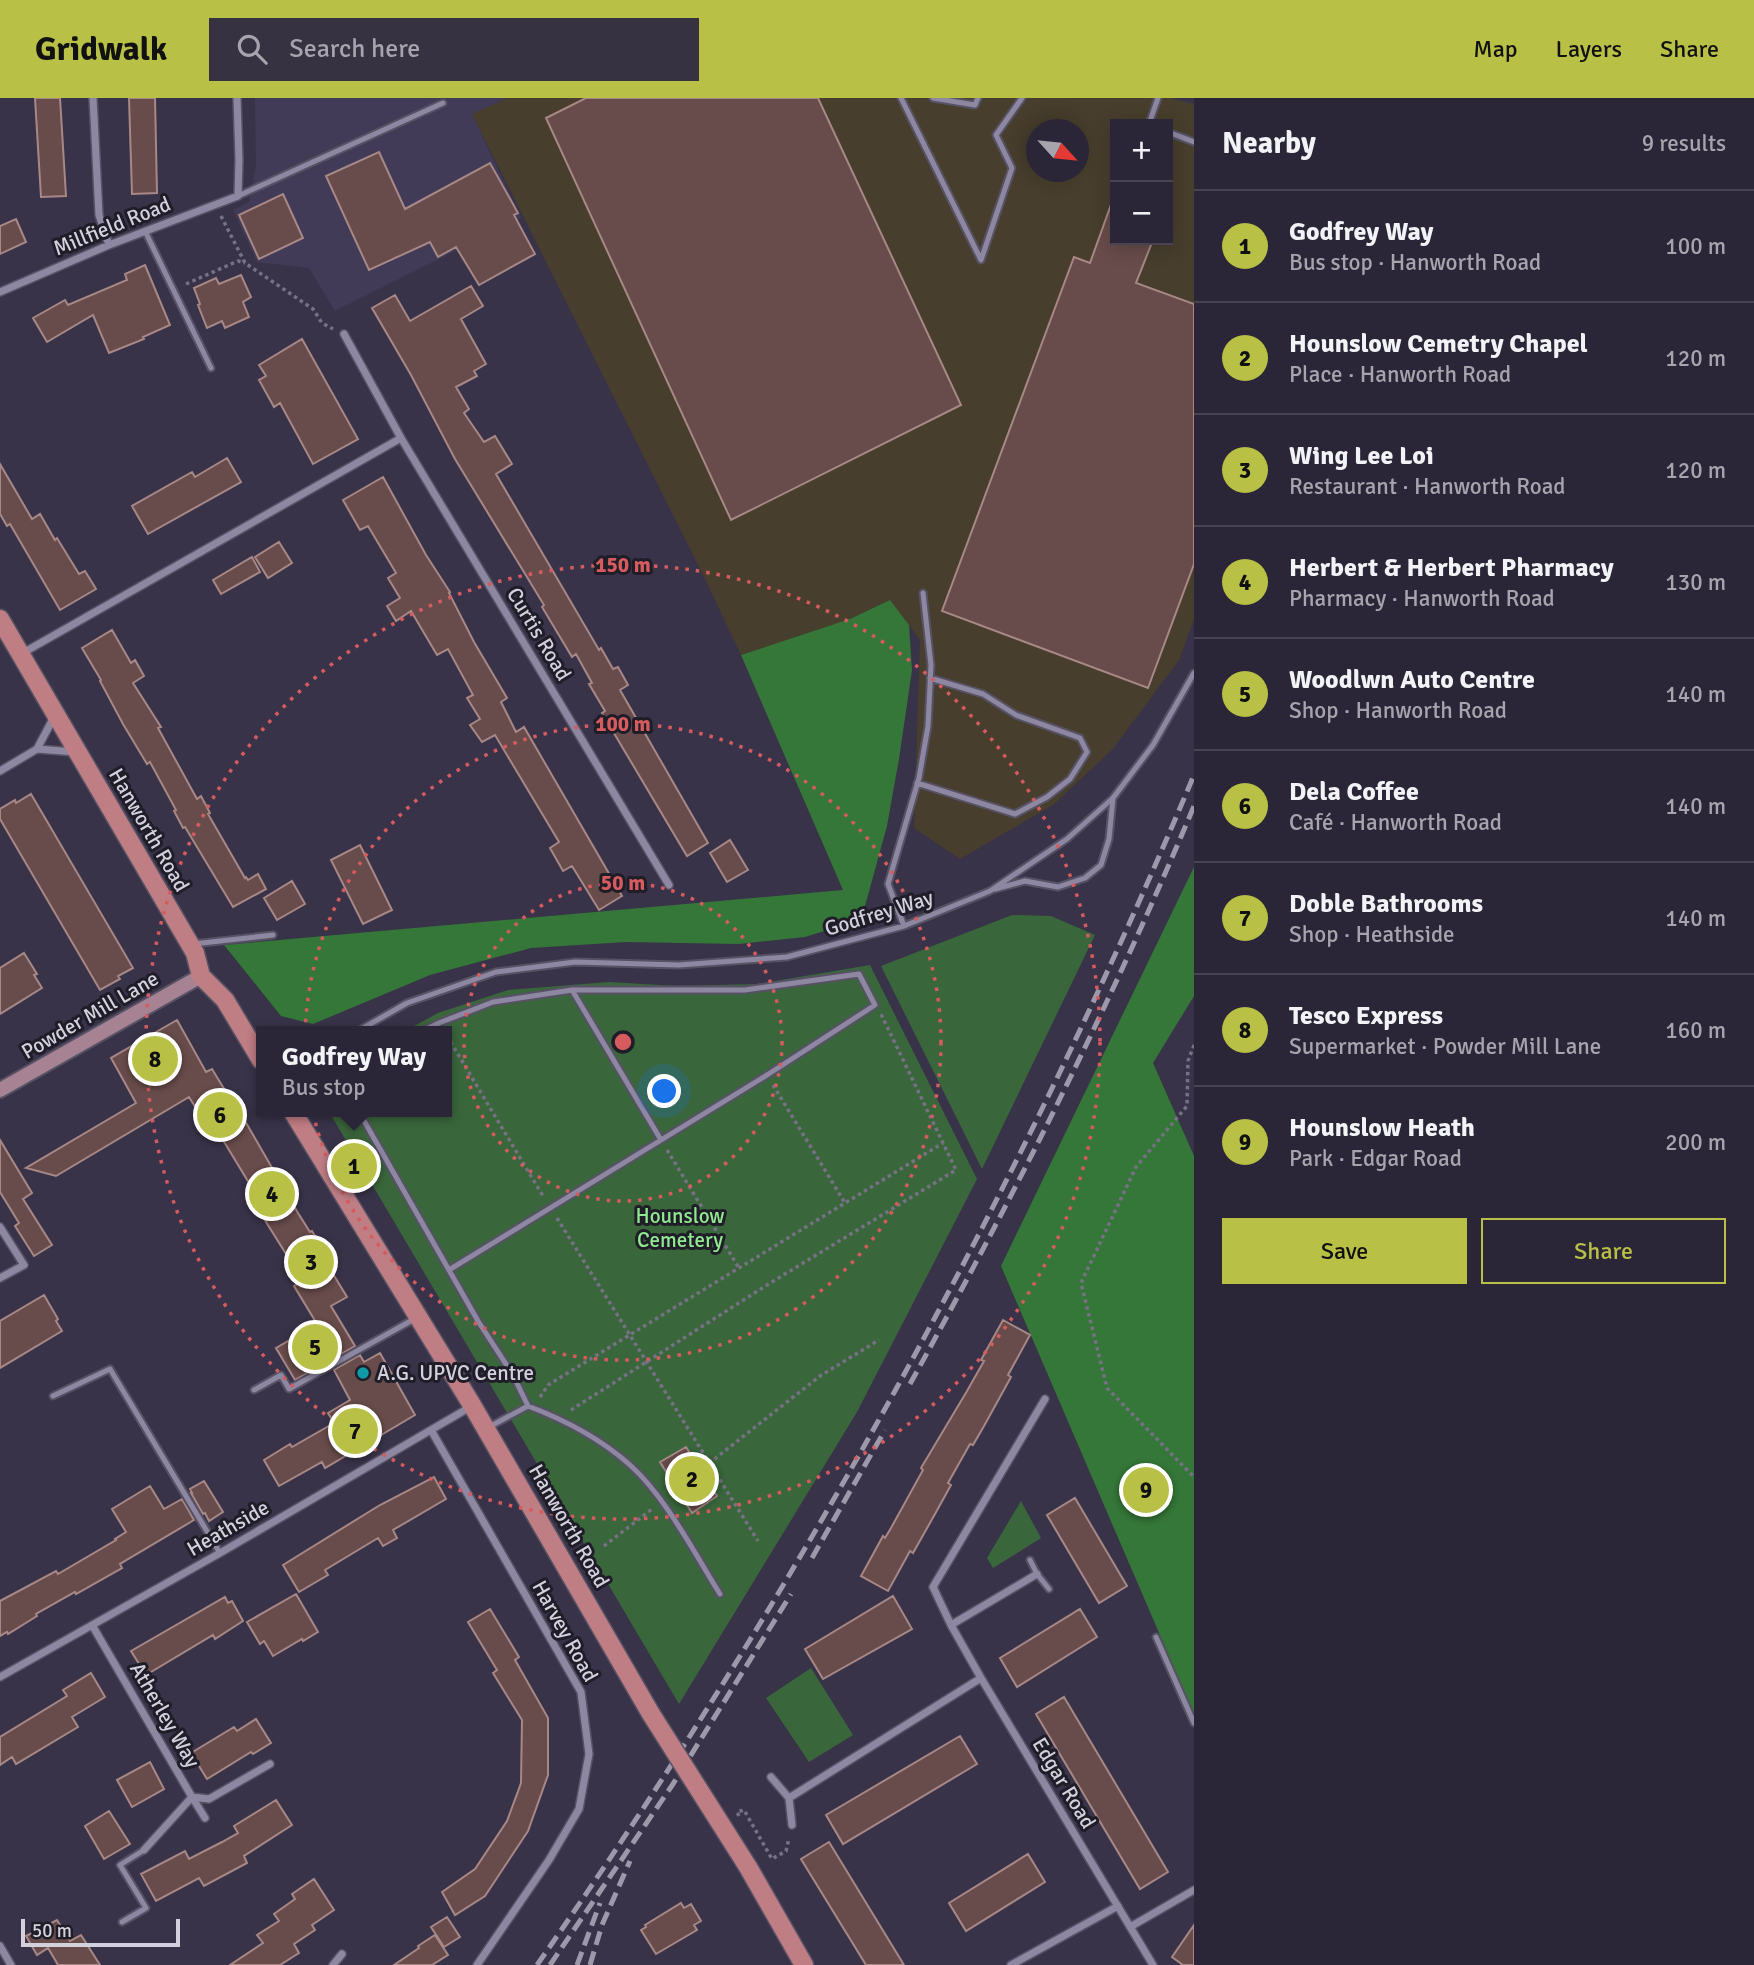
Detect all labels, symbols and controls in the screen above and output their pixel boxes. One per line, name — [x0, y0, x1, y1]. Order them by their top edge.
search box — [209, 18, 699, 81]
text: Gridwalk — [35, 29, 167, 70]
icon: search — [233, 30, 271, 68]
text: Search here — [289, 33, 420, 65]
text: Map — [1473, 34, 1518, 64]
text: Layers — [1556, 34, 1622, 64]
text: Share — [1660, 34, 1719, 64]
north arrow — [1026, 119, 1089, 182]
map controls — [1110, 119, 1173, 245]
button: + — [1110, 119, 1173, 182]
text: Nearby — [1222, 125, 1316, 162]
text: 9 results — [1642, 129, 1726, 158]
button: − — [1110, 182, 1173, 245]
street label: Millfield Road — [50, 191, 174, 261]
text: Godfrey Way — [1289, 216, 1434, 248]
text: 1 — [1239, 232, 1251, 261]
text: 100 m — [1665, 232, 1726, 261]
text: Bus stop · Hanworth Road — [1289, 248, 1541, 277]
text: Hounslow Cemetry Chapel — [1289, 328, 1588, 360]
text: 2 — [1239, 344, 1251, 373]
text: 120 m — [1665, 344, 1726, 373]
text: Place · Hanworth Road — [1289, 360, 1511, 389]
text: Wing Lee Loi — [1289, 440, 1434, 472]
text: 3 — [1239, 456, 1251, 485]
text: 120 m — [1665, 456, 1726, 485]
text: Restaurant · Hanworth Road — [1289, 472, 1566, 501]
text: 150 m — [595, 552, 651, 578]
text: Herbert & Herbert Pharmacy — [1289, 552, 1614, 584]
text: 4 — [1239, 568, 1251, 597]
text: 130 m — [1665, 568, 1726, 597]
street label: Curtis Road — [501, 583, 577, 685]
text: Pharmacy · Hanworth Road — [1289, 584, 1555, 613]
text: Woodlwn Auto Centre — [1289, 664, 1535, 696]
text: 5 — [1239, 680, 1251, 709]
text: 140 m — [1665, 680, 1726, 709]
text: Shop · Hanworth Road — [1289, 696, 1507, 725]
text: 100 m — [595, 711, 651, 737]
street label: Hanworth Road — [103, 764, 195, 896]
text: Dela Coffee — [1289, 776, 1419, 808]
text: 6 — [1239, 792, 1251, 821]
text: 140 m — [1665, 792, 1726, 821]
text: Café · Hanworth Road — [1289, 808, 1502, 837]
text: 50 m — [601, 870, 645, 896]
street label: Godfrey Way — [822, 884, 937, 942]
text: Doble Bathrooms — [1289, 888, 1483, 920]
text: 7 — [1239, 904, 1251, 933]
text: 140 m — [1665, 904, 1726, 933]
text: Shop · Heathside — [1289, 920, 1455, 949]
street label: Powder Mill Lane — [17, 965, 163, 1065]
text: Tesco Express — [1289, 1000, 1443, 1032]
text: 8 — [1239, 1016, 1251, 1045]
text: 160 m — [1665, 1016, 1726, 1045]
popup — [256, 1026, 452, 1117]
centre of rings — [611, 1030, 635, 1054]
text: Supermarket · Powder Mill Lane — [1289, 1032, 1601, 1061]
pin: 8 — [132, 1033, 178, 1085]
text: Godfrey Way — [282, 1041, 426, 1073]
text: Bus stop — [282, 1073, 365, 1102]
your location — [647, 1074, 681, 1108]
pin: 6 — [197, 1089, 243, 1141]
text: Hounslow Heath — [1289, 1112, 1475, 1144]
text: 9 — [1239, 1128, 1251, 1157]
text: 200 m — [1665, 1128, 1726, 1157]
pin: 1 — [331, 1140, 377, 1192]
text: Park · Edgar Road — [1289, 1144, 1462, 1173]
pin: 4 — [249, 1168, 295, 1220]
park label: Hounslow Cemetery — [635, 1203, 725, 1253]
button: Save — [1222, 1218, 1467, 1284]
button: Share — [1481, 1218, 1726, 1284]
pin: 3 — [288, 1236, 334, 1288]
pin: 5 — [292, 1321, 338, 1373]
place label: A.G. UPVC Centre — [377, 1360, 534, 1386]
marker: A.G. UPVC Centre — [355, 1365, 371, 1381]
pin: 7 — [332, 1405, 378, 1457]
pin: 2 — [669, 1453, 715, 1505]
street label: Hanworth Road — [523, 1460, 615, 1592]
pin: 9 — [1123, 1464, 1169, 1516]
street label: Heathside — [182, 1494, 274, 1562]
street label: Harvey Road — [526, 1576, 604, 1686]
street label: Atherley Way — [124, 1658, 206, 1772]
street label: Edgar Road — [1027, 1733, 1101, 1833]
scale bar — [21, 1916, 180, 1948]
text: 50 m — [32, 1919, 72, 1943]

